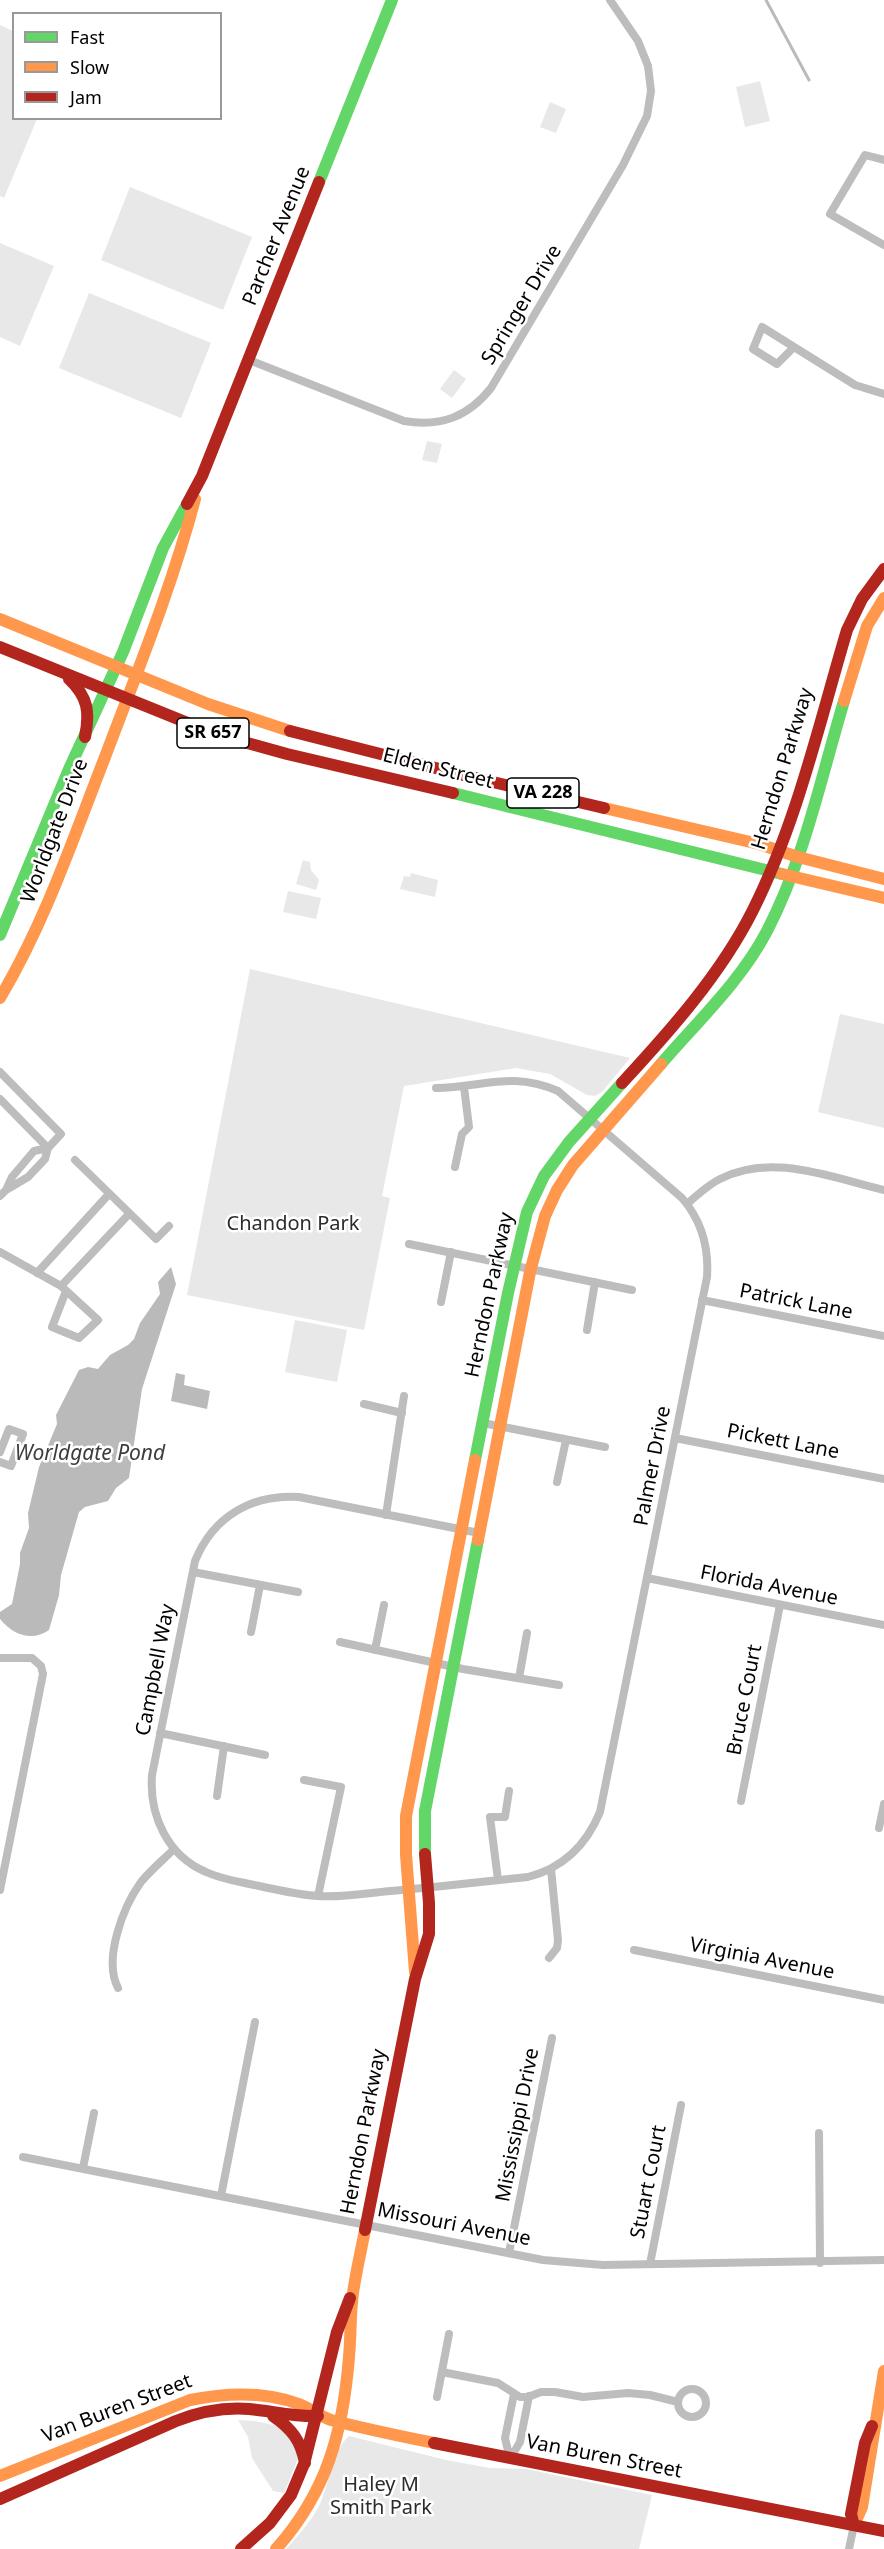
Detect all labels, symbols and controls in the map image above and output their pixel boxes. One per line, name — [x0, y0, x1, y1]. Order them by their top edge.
legend — [12, 12, 222, 120]
text: Fast — [70, 25, 105, 49]
text: Slow — [70, 55, 109, 79]
text: Jam — [70, 85, 102, 109]
street label: Parcher Avenue — [238, 163, 316, 309]
street label: Springer Drive — [477, 241, 567, 369]
street label: Herndon Parkway — [747, 685, 819, 853]
road number: SR 657 — [177, 718, 249, 748]
street label: Elden Street — [380, 744, 496, 794]
street label: Worldgate Drive — [16, 755, 94, 907]
road number: VA 228 — [507, 778, 579, 808]
street label: Herndon Parkway — [461, 1210, 519, 1380]
park label: Chandon Park — [227, 1212, 359, 1236]
street label: Patrick Lane — [737, 1279, 855, 1325]
street label: Palmer Drive — [630, 1404, 676, 1528]
street label: Pickett Lane — [725, 1419, 841, 1465]
water label: Worldgate Pond — [15, 1441, 165, 1467]
street label: Florida Avenue — [698, 1561, 840, 1611]
street label: Campbell Way — [131, 1602, 181, 1738]
street label: Bruce Court — [723, 1643, 767, 1757]
street label: Virginia Avenue — [688, 1933, 836, 1985]
street label: Mississippi Drive — [491, 2046, 545, 2204]
street label: Herndon Parkway — [336, 2047, 392, 2217]
street label: Stuart Court — [626, 2123, 672, 2241]
street label: Missouri Avenue — [375, 2198, 533, 2252]
street label: Van Buren Street — [39, 2369, 195, 2449]
street label: Van Buren Street — [524, 2430, 684, 2484]
park label: Haley M Smith Park — [330, 2473, 432, 2520]

